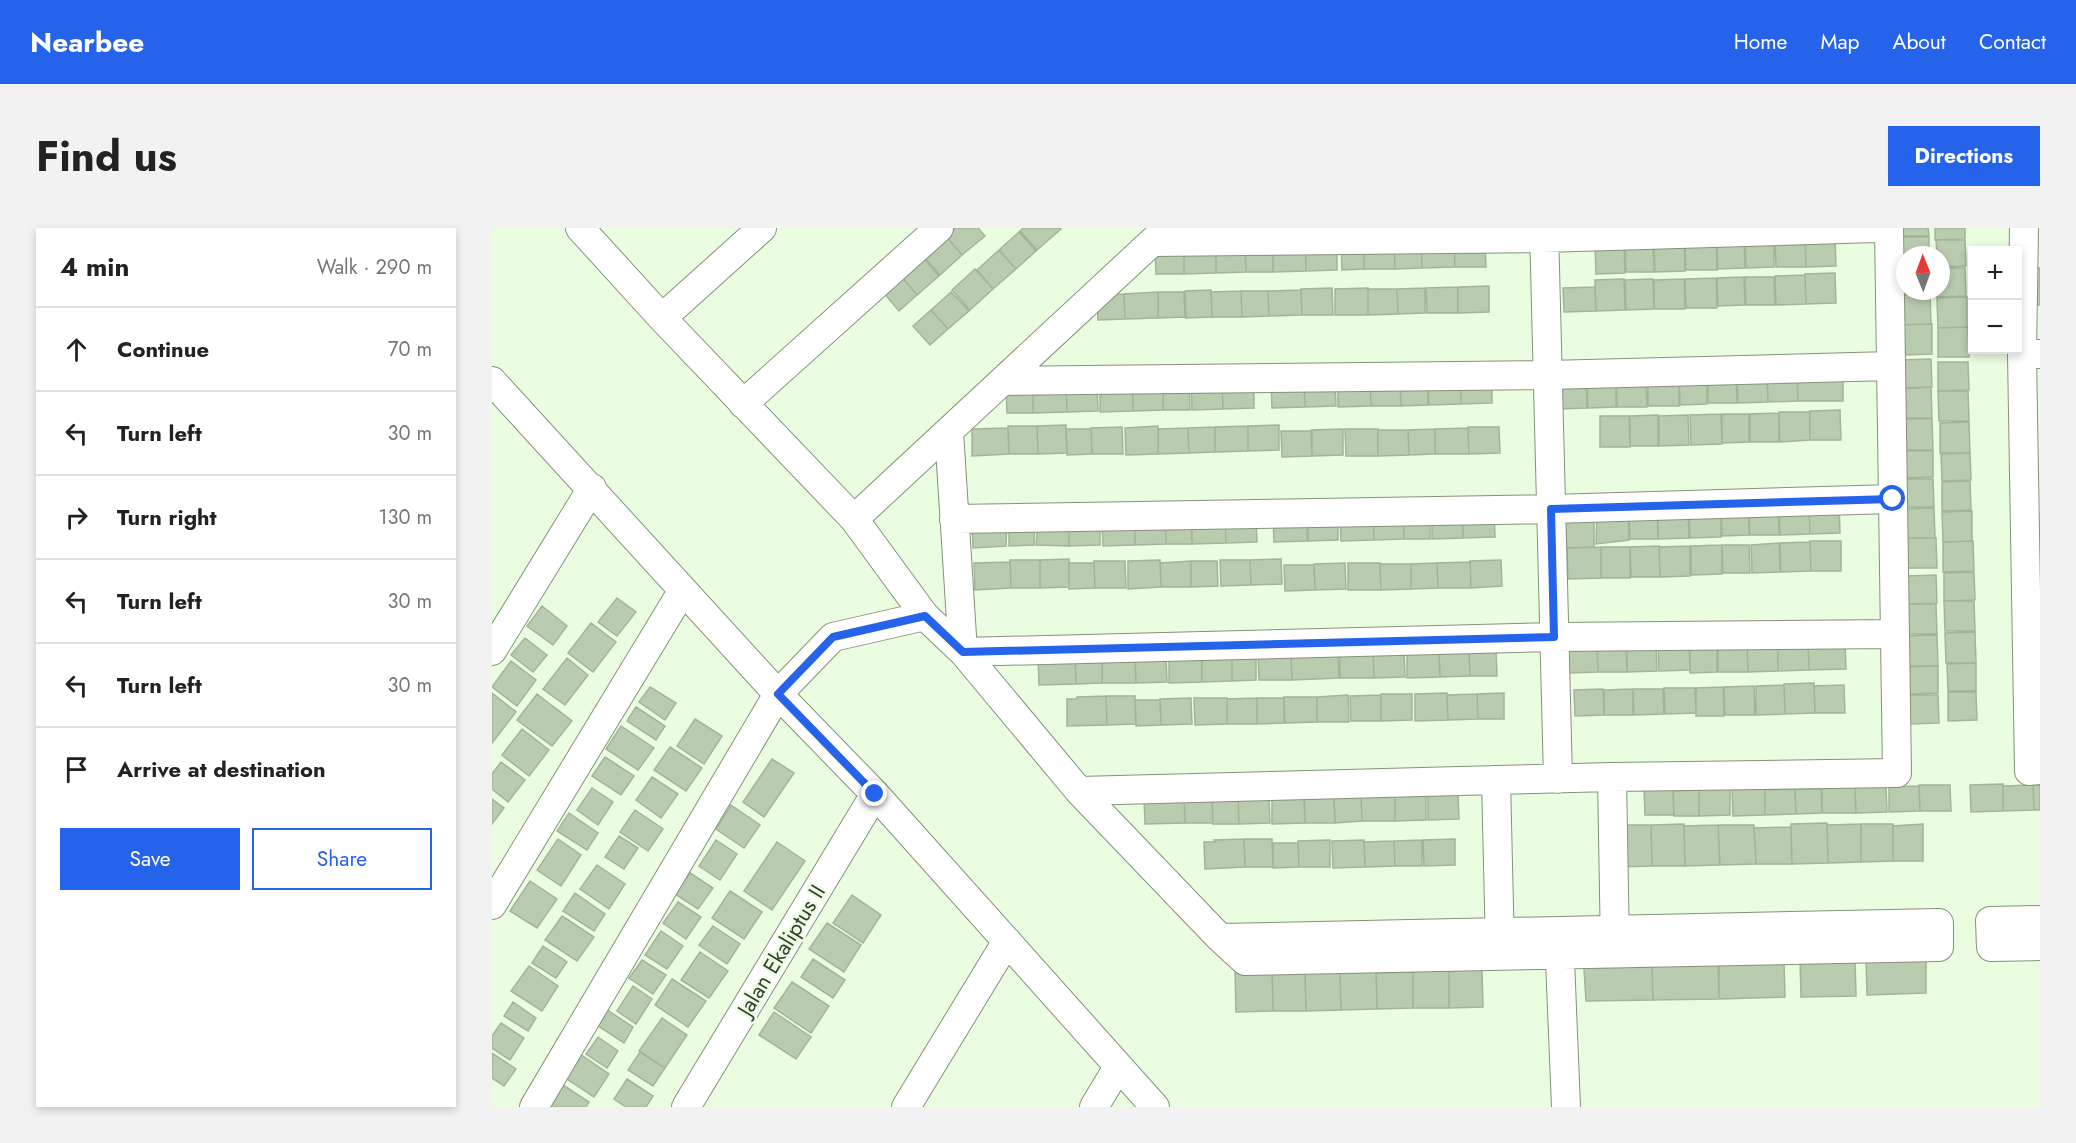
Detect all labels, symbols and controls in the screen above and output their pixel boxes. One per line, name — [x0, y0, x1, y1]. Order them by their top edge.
text: Nearbee — [30, 22, 144, 63]
text: Home — [1734, 27, 1787, 57]
text: Map — [1820, 27, 1860, 57]
text: About — [1893, 27, 1946, 57]
text: Contact — [1979, 27, 2046, 57]
text: Find us — [36, 126, 177, 187]
button: Directions — [1888, 126, 2040, 186]
north arrow — [1896, 246, 1950, 300]
map controls — [1968, 246, 2022, 354]
button: + — [1968, 246, 2022, 300]
text: 4 min — [60, 248, 129, 286]
text: Walk · 290 m — [317, 253, 432, 282]
button: − — [1968, 300, 2022, 354]
icon: ahead — [60, 333, 93, 366]
text: Continue — [117, 333, 209, 365]
text: 70 m — [388, 335, 432, 364]
icon: left — [60, 417, 93, 450]
text: Turn left — [117, 417, 202, 449]
text: 30 m — [387, 419, 432, 448]
route start — [1879, 485, 1905, 511]
icon: right — [60, 501, 93, 534]
text: Turn right — [117, 501, 217, 533]
text: 130 m — [378, 503, 432, 532]
icon: left — [60, 585, 93, 618]
text: Turn left — [117, 585, 202, 617]
text: 30 m — [387, 587, 432, 616]
icon: left — [60, 669, 93, 702]
text: Turn left — [117, 669, 202, 701]
text: 30 m — [387, 671, 432, 700]
icon: arrive — [60, 753, 93, 786]
text: Arrive at destination — [117, 753, 326, 785]
route end — [861, 780, 887, 806]
button: Save — [60, 828, 240, 890]
button: Share — [252, 828, 432, 890]
street label: Jalan Ekaliptus II — [728, 878, 833, 1024]

